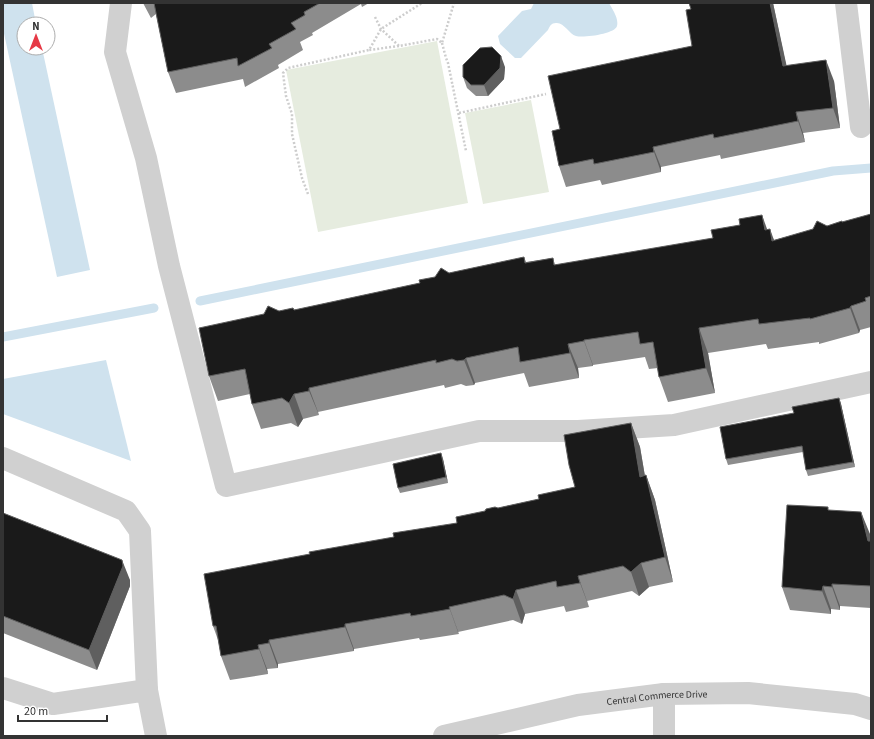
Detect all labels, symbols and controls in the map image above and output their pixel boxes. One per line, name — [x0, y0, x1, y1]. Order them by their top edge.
north arrow — [16, 16, 56, 56]
text: N — [32, 19, 40, 34]
street label: Central Commerce Drive — [606, 687, 708, 709]
scale bar — [18, 697, 107, 723]
text: 20 m — [24, 703, 48, 720]

